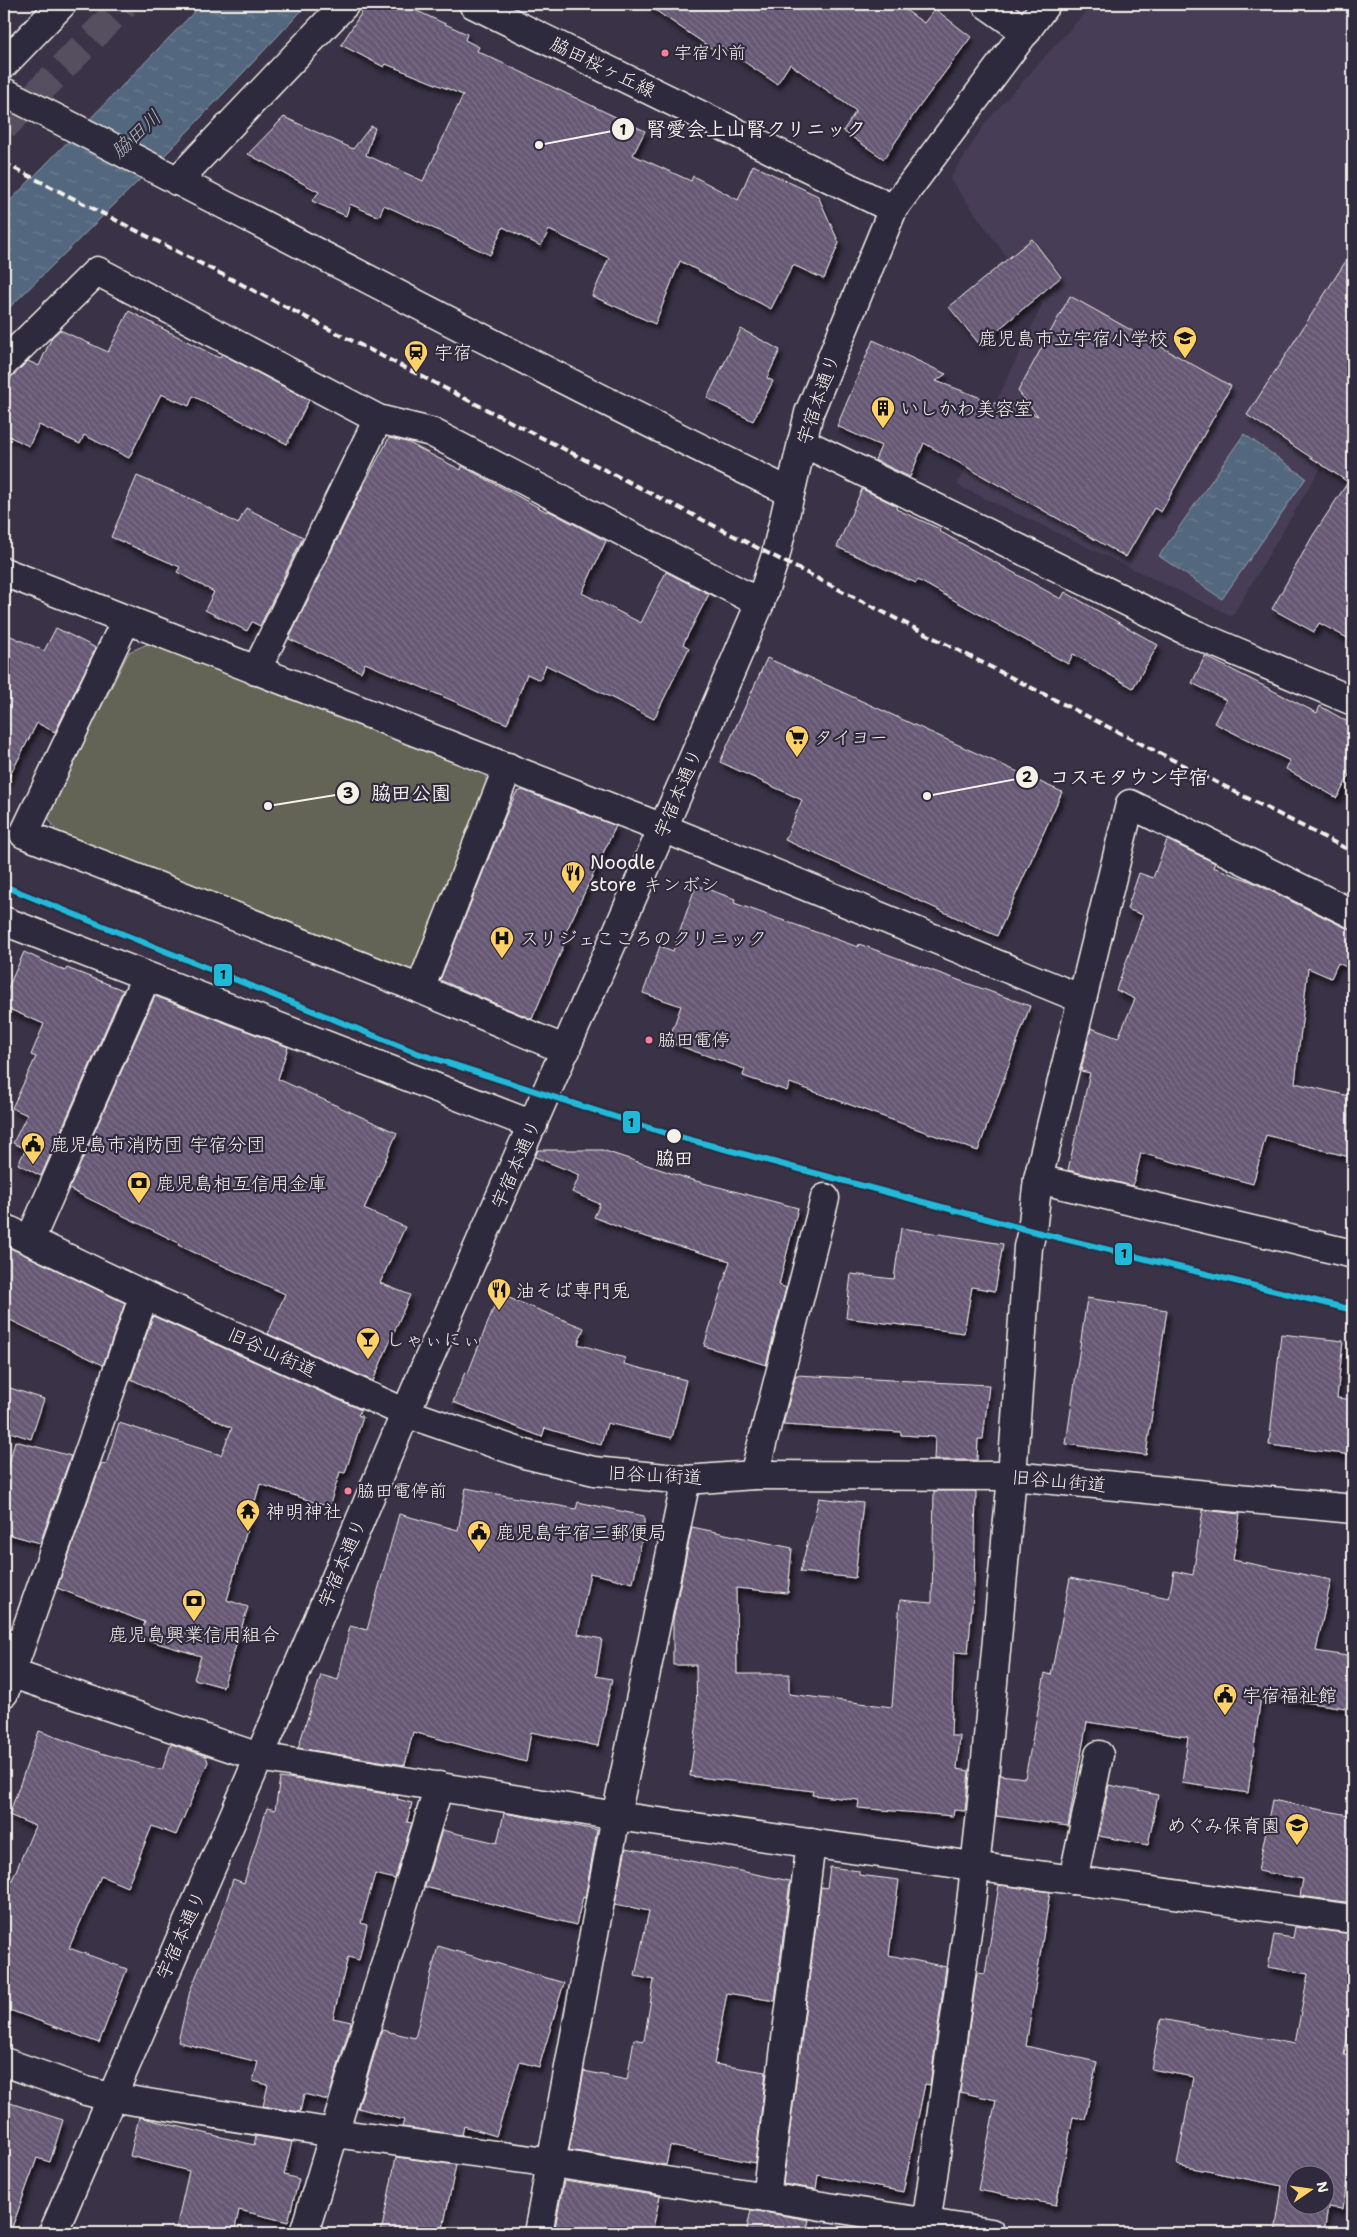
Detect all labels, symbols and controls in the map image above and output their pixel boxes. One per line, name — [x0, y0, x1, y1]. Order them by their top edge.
street label: 脇田桜ヶ丘線 — [546, 31, 660, 103]
place label: 宇宿小前 — [674, 41, 746, 65]
marker: 宇宿小前 — [660, 48, 670, 58]
water label: 脇田川 — [105, 104, 167, 164]
callout: 腎愛会上山腎クリニック — [611, 112, 876, 147]
text: 腎愛会上山腎クリニック — [646, 116, 866, 142]
text: 1 — [620, 120, 627, 140]
school or university icon: 鹿児島市立宇宿小学校 — [1172, 325, 1198, 359]
place label: 鹿児島市立宇宿小学校 — [978, 326, 1168, 351]
station icon: 宇宿 — [403, 339, 429, 373]
place label: 宇宿 — [434, 340, 472, 365]
street label: 宇宿本通り — [791, 350, 845, 448]
building icon: いしかわ美容室 — [870, 395, 896, 429]
place label: いしかわ美容室 — [900, 396, 1033, 421]
supermarket icon: タイヨー — [784, 724, 810, 758]
place label: タイヨー — [814, 725, 888, 750]
street label: 宇宿本通り — [648, 744, 708, 842]
callout: コスモタウン宇宿 — [1014, 760, 1219, 795]
text: コスモタウン宇宿 — [1049, 764, 1209, 790]
text: 2 — [1022, 767, 1033, 787]
callout: 脇田公園 — [336, 775, 461, 810]
text: 脇田公園 — [371, 780, 451, 806]
text: 3 — [343, 783, 353, 803]
place label: Noodle store キンボシ — [590, 850, 719, 897]
restaurant icon: Noodle store キンボシ — [560, 860, 586, 894]
hospital icon: スリジェこころのクリニック — [489, 925, 515, 959]
place label: スリジェこころのクリニック — [520, 926, 767, 951]
line badge: 1 — [213, 963, 233, 987]
text: 1 — [220, 965, 226, 983]
place label: 脇田電停 — [658, 1028, 730, 1052]
marker: 脇田電停 — [644, 1035, 654, 1045]
line badge: 1 — [622, 1110, 641, 1134]
text: 1 — [628, 1113, 634, 1131]
street label: 宇宿本通り — [485, 1116, 547, 1212]
marker: 脇田 — [665, 1127, 683, 1145]
public building icon: 鹿児島市消防団 宇宿分団 — [20, 1131, 46, 1165]
place label: 鹿児島市消防団 宇宿分団 — [50, 1132, 265, 1157]
place label: 脇田 — [655, 1146, 693, 1171]
bank icon: 鹿児島相互信用金庫 — [126, 1170, 152, 1204]
place label: 鹿児島相互信用金庫 — [156, 1171, 327, 1196]
line badge: 1 — [1114, 1242, 1133, 1266]
text: 1 — [1121, 1244, 1127, 1262]
restaurant icon: 油そば専門兎 — [486, 1277, 512, 1311]
place label: 油そば専門兎 — [516, 1278, 630, 1303]
street label: 旧谷山街道 — [224, 1321, 320, 1383]
bar icon: しゃぃにぃ — [355, 1326, 381, 1360]
place label: しゃぃにぃ — [386, 1327, 481, 1352]
street label: 旧谷山街道 — [607, 1460, 703, 1490]
street label: 旧谷山街道 — [1011, 1464, 1107, 1498]
place label: 脇田電停前 — [357, 1479, 447, 1503]
marker: 脇田電停前 — [343, 1486, 353, 1496]
temple icon: 神明神社 — [235, 1498, 261, 1532]
place label: 神明神社 — [266, 1499, 342, 1524]
street label: 宇宿本通り — [312, 1514, 372, 1612]
public building icon: 鹿児島宇宿三郵便局 — [466, 1519, 492, 1553]
place label: 鹿児島宇宿三郵便局 — [496, 1520, 667, 1545]
bank icon: 鹿児島興業信用組合 — [181, 1588, 207, 1622]
place label: 鹿児島興業信用組合 — [108, 1622, 280, 1647]
public building icon: 宇宿福祉館 — [1212, 1682, 1238, 1716]
place label: 宇宿福祉館 — [1242, 1683, 1337, 1708]
school or university icon: めぐみ保育園 — [1284, 1812, 1310, 1846]
place label: めぐみ保育園 — [1167, 1813, 1280, 1838]
street label: 宇宿本通り — [150, 1887, 212, 1983]
north arrow — [1284, 2164, 1334, 2214]
text: N — [1313, 2180, 1333, 2195]

